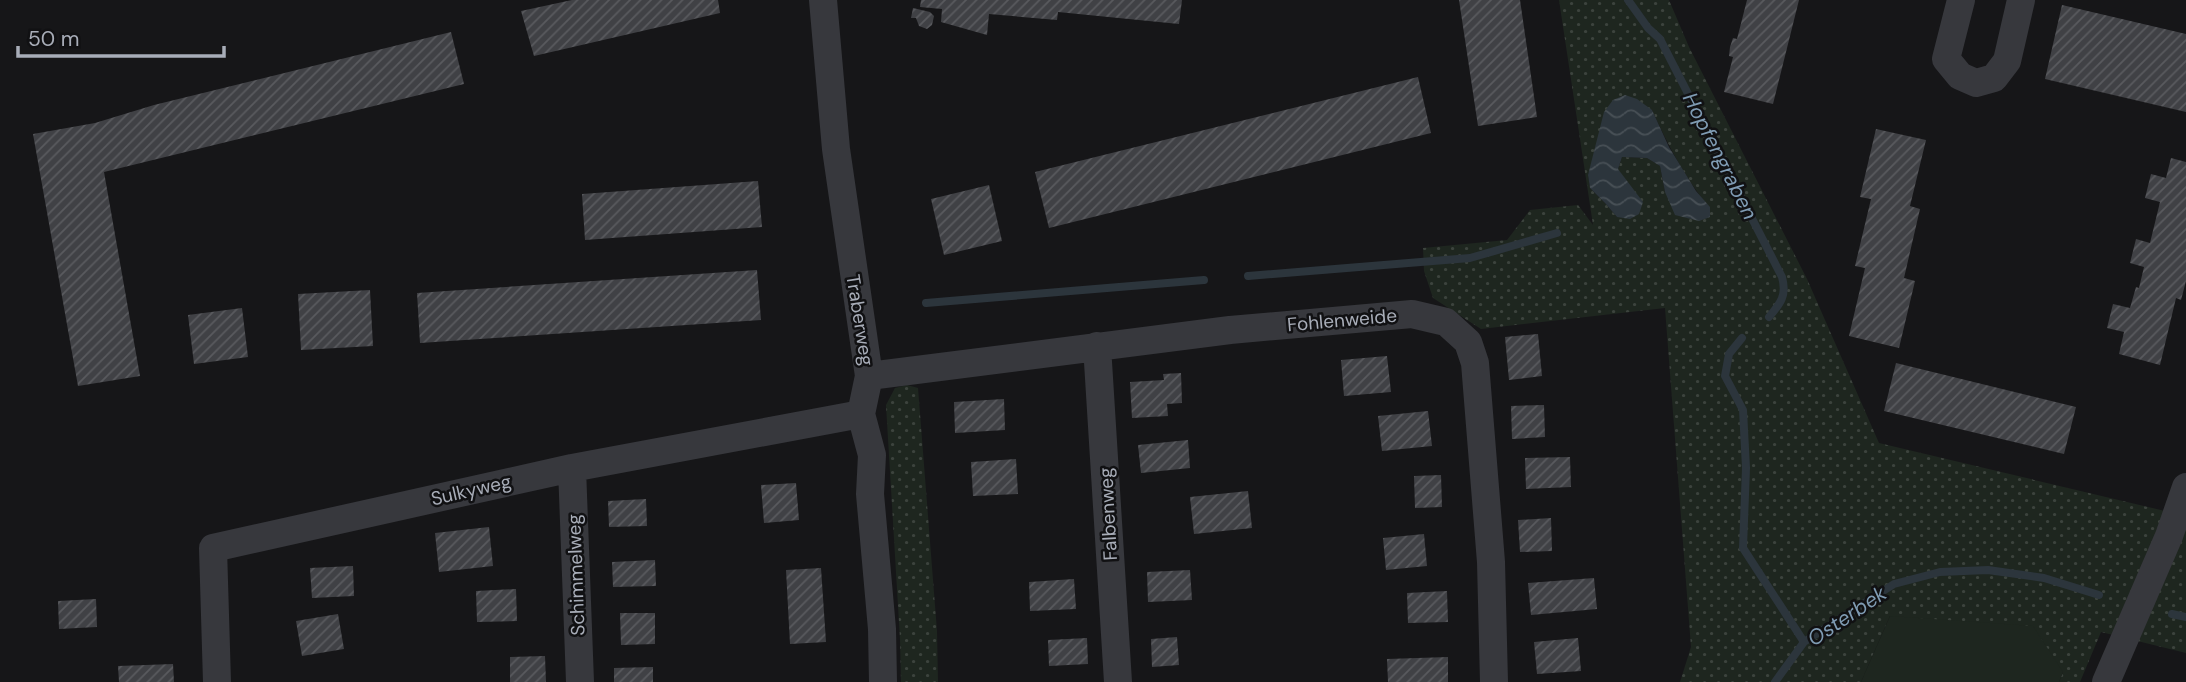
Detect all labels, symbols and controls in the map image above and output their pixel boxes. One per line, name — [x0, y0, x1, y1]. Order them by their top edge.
scale bar — [18, 14, 224, 58]
text: 50 m — [28, 25, 79, 53]
water label: Hopfengraben — [1676, 88, 1764, 224]
street label: Traberweg — [840, 273, 880, 368]
street label: Fohlenweide — [1286, 303, 1398, 337]
street label: Falbenweg — [1093, 466, 1123, 561]
street label: Sulkyweg — [428, 469, 514, 511]
street label: Schimmelweg — [561, 513, 591, 636]
water label: Osterbek — [1802, 579, 1892, 653]

